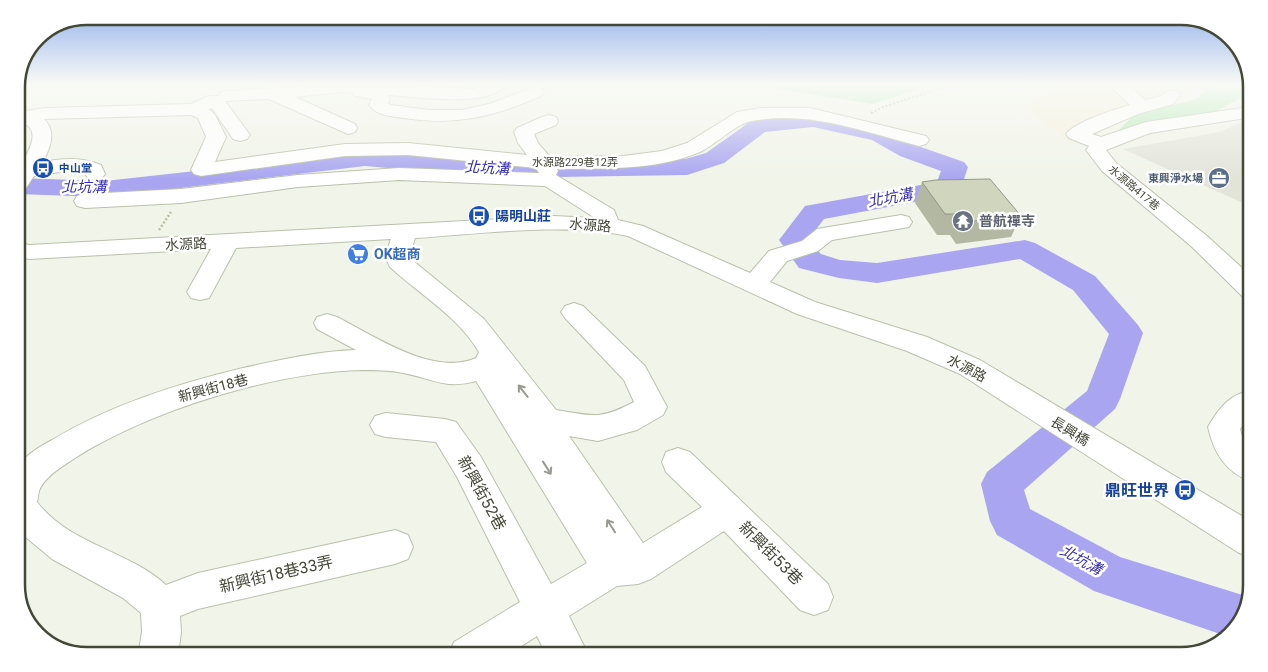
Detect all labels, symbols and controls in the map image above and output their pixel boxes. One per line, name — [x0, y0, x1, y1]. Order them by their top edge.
bus stop icon: 中山堂 — [31, 156, 55, 180]
street label: 水源路229巷12弄 — [532, 156, 618, 169]
water label: 北坑溝 — [464, 158, 512, 178]
place label: 中山堂 — [59, 162, 92, 175]
street label: 水源路417巷 — [1106, 163, 1162, 213]
office icon: 東興淨水場 — [1207, 166, 1231, 190]
place label: 東興淨水場 — [1148, 172, 1203, 185]
water label: 北坑溝 — [61, 178, 108, 196]
water label: 北坑溝 — [866, 185, 916, 211]
bus stop icon: 陽明山莊 — [467, 204, 491, 228]
place label: 陽明山莊 — [495, 208, 551, 224]
temple icon: 普航禪寺 — [951, 209, 975, 233]
place label: 普航禪寺 — [979, 213, 1035, 229]
street label: 水源路 — [568, 216, 612, 234]
street label: 水源路 — [165, 235, 207, 253]
supermarket icon: OK超商 — [346, 242, 370, 266]
place label: OK超商 — [374, 246, 421, 262]
street label: 水源路 — [945, 351, 989, 385]
street label: 新興街18巷 — [176, 371, 250, 405]
one-way arrow — [518, 384, 529, 397]
street label: 長興橋 — [1048, 413, 1092, 449]
street label: 新興街52巷 — [454, 453, 510, 533]
one-way arrow — [543, 460, 553, 474]
bus stop icon: 鼎旺世界 — [1173, 478, 1197, 502]
place label: 鼎旺世界 — [1105, 481, 1169, 500]
street label: 新興街53巷 — [735, 517, 807, 589]
one-way arrow — [606, 520, 616, 534]
water label: 北坑溝 — [1057, 541, 1107, 580]
street label: 新興街18巷33弄 — [217, 552, 335, 596]

